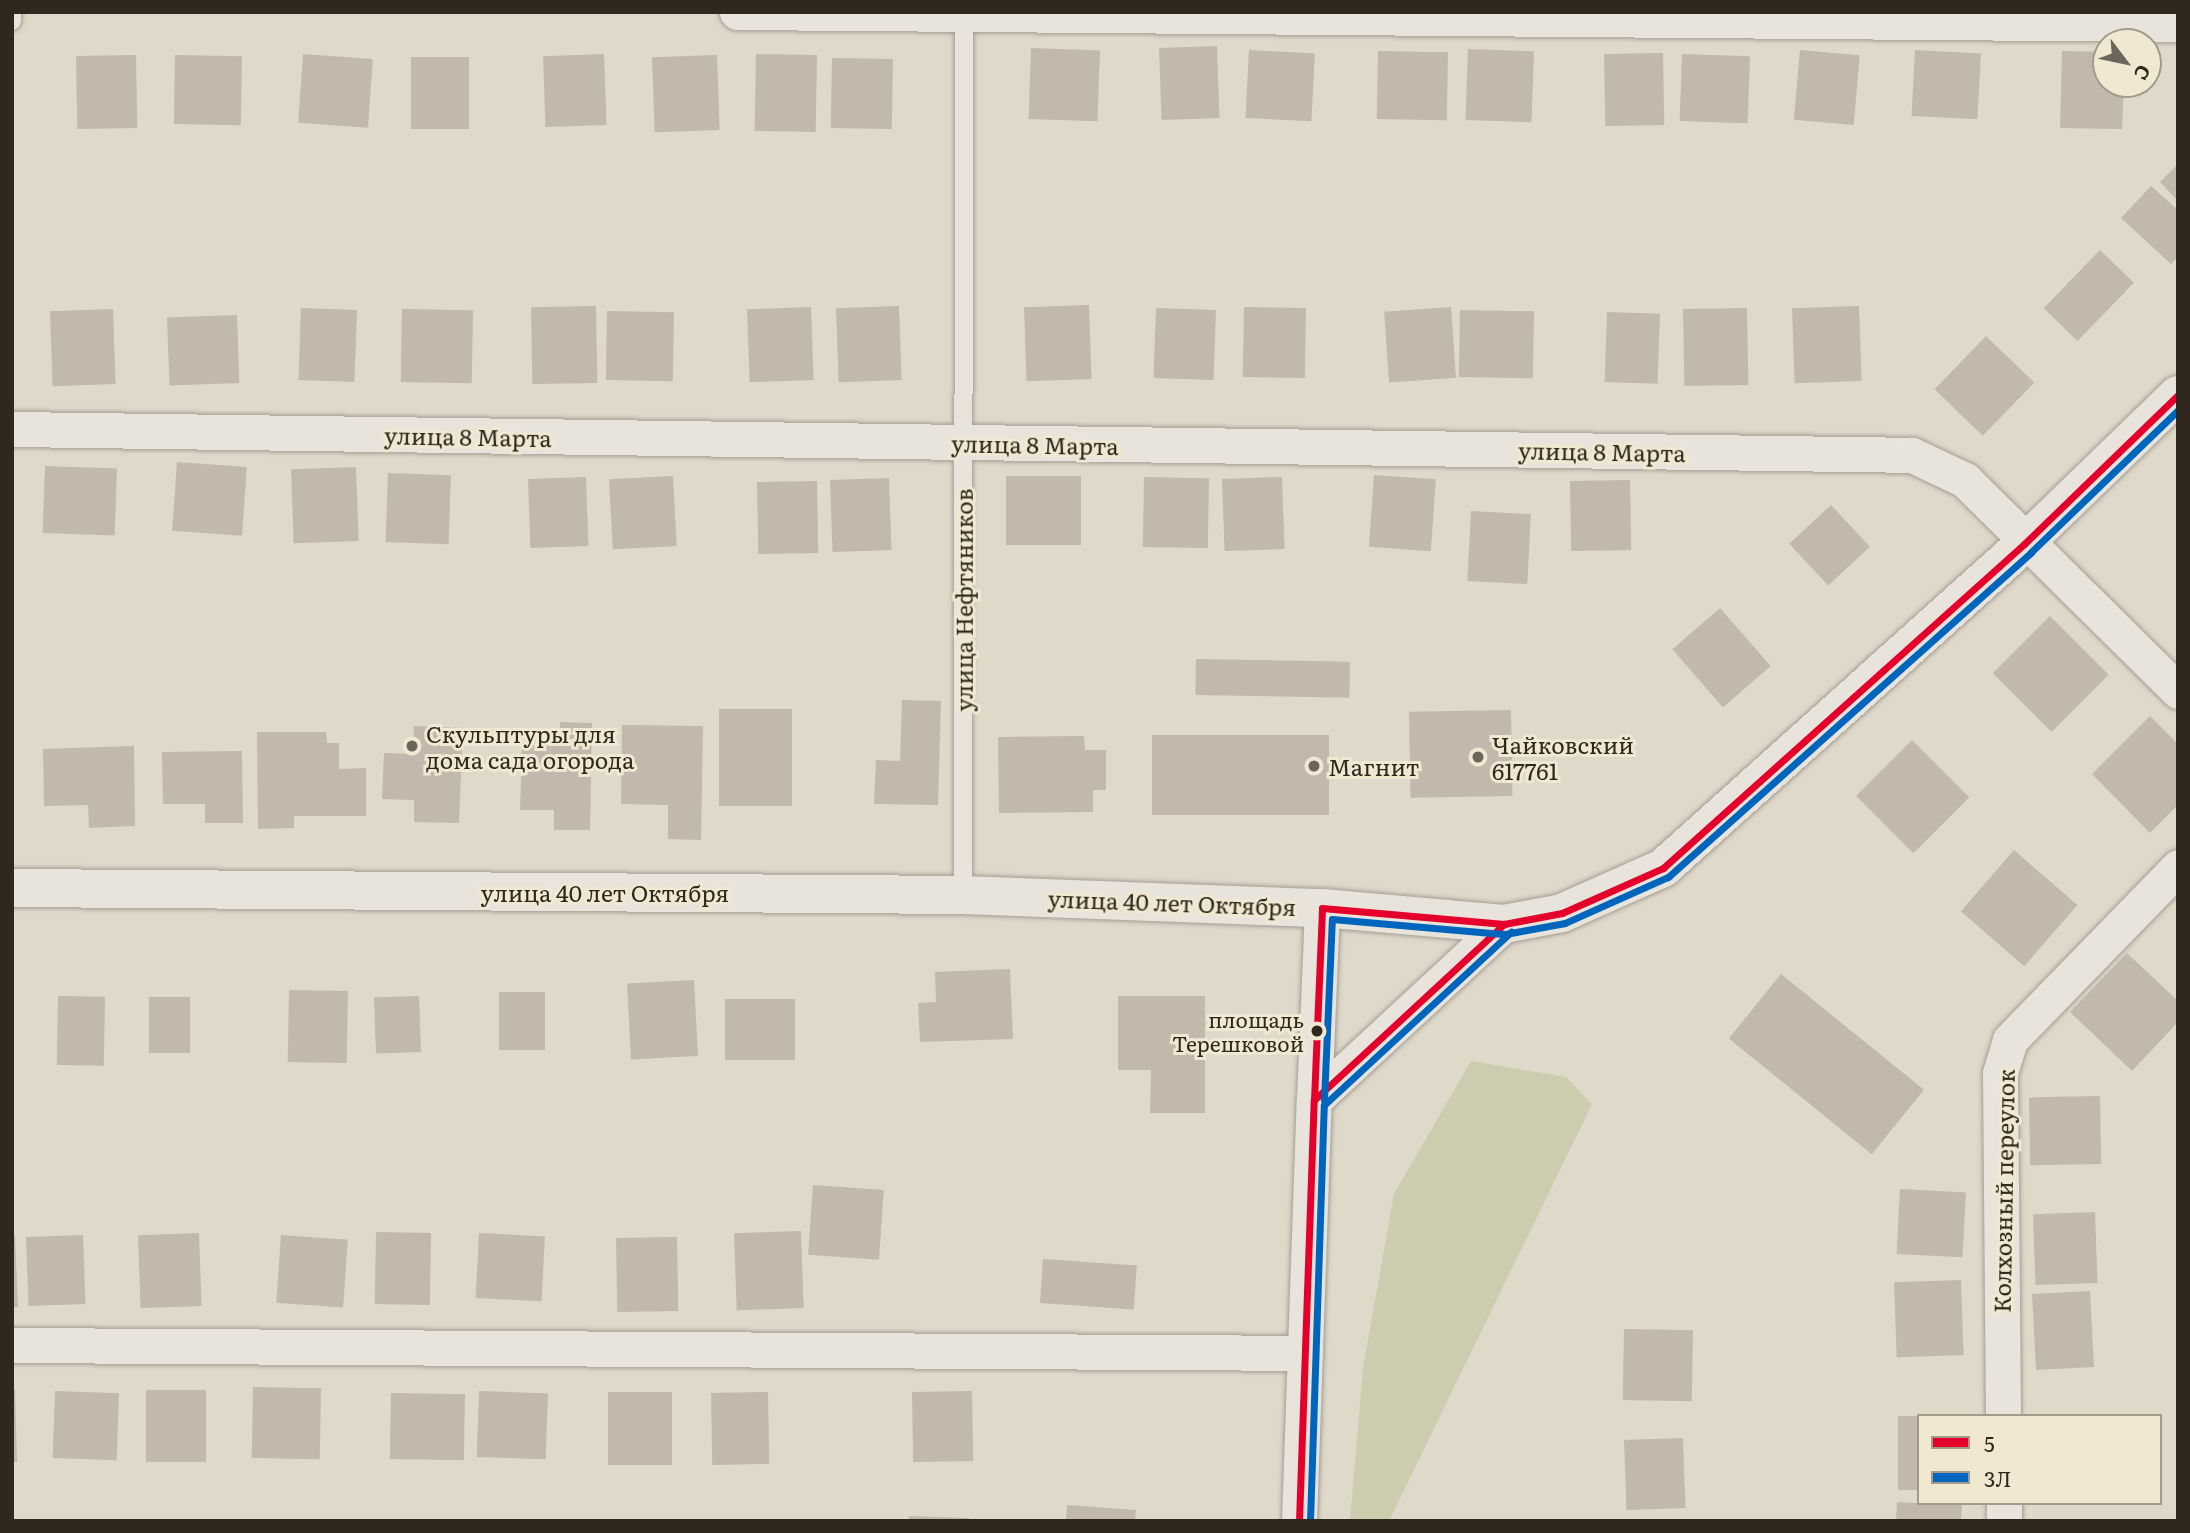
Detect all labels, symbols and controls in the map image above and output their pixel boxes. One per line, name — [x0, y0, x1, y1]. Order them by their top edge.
north arrow — [2092, 28, 2162, 98]
text: С — [2128, 60, 2159, 86]
street label: улица 8 Марта — [384, 421, 552, 451]
street label: улица 8 Марта — [951, 429, 1119, 459]
street label: улица 8 Марта — [1518, 436, 1686, 466]
street label: улица Нефтяников — [949, 488, 977, 712]
place label: Скульптуры для дома сада огорода — [426, 719, 634, 773]
place label: Чайковский 617761 — [1492, 730, 1634, 784]
marker: Скульптуры для дома сада огорода — [404, 738, 420, 754]
marker: Чайковский 617761 — [1470, 749, 1486, 765]
place label: Магнит — [1328, 752, 1419, 780]
marker: Магнит — [1306, 758, 1322, 774]
street label: улица 40 лет Октября — [481, 878, 729, 906]
street label: улица 40 лет Октября — [1047, 884, 1297, 920]
place label: площадь Терешковой — [1172, 1006, 1304, 1056]
marker: площадь Терешковой — [1310, 1024, 1324, 1038]
street label: Колхозный переулок — [1987, 1069, 2019, 1313]
legend — [1917, 1414, 2162, 1505]
text: 5 — [1984, 1427, 1995, 1458]
text: 3Л — [1984, 1462, 2011, 1493]

